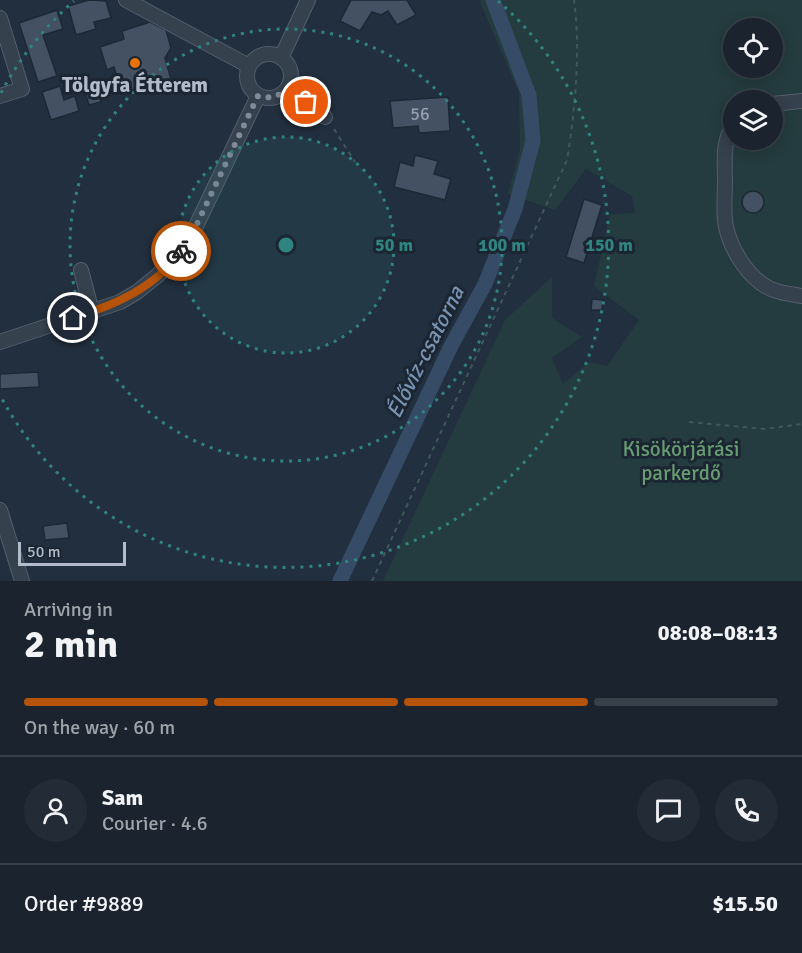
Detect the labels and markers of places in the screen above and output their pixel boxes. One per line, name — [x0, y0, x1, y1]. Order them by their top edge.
marker: Tölgyfa Étterem — [128, 56, 142, 70]
place label: Tölgyfa Étterem — [62, 71, 208, 98]
pin — [280, 76, 331, 127]
centre of rings — [276, 235, 296, 255]
pin — [47, 292, 98, 343]

